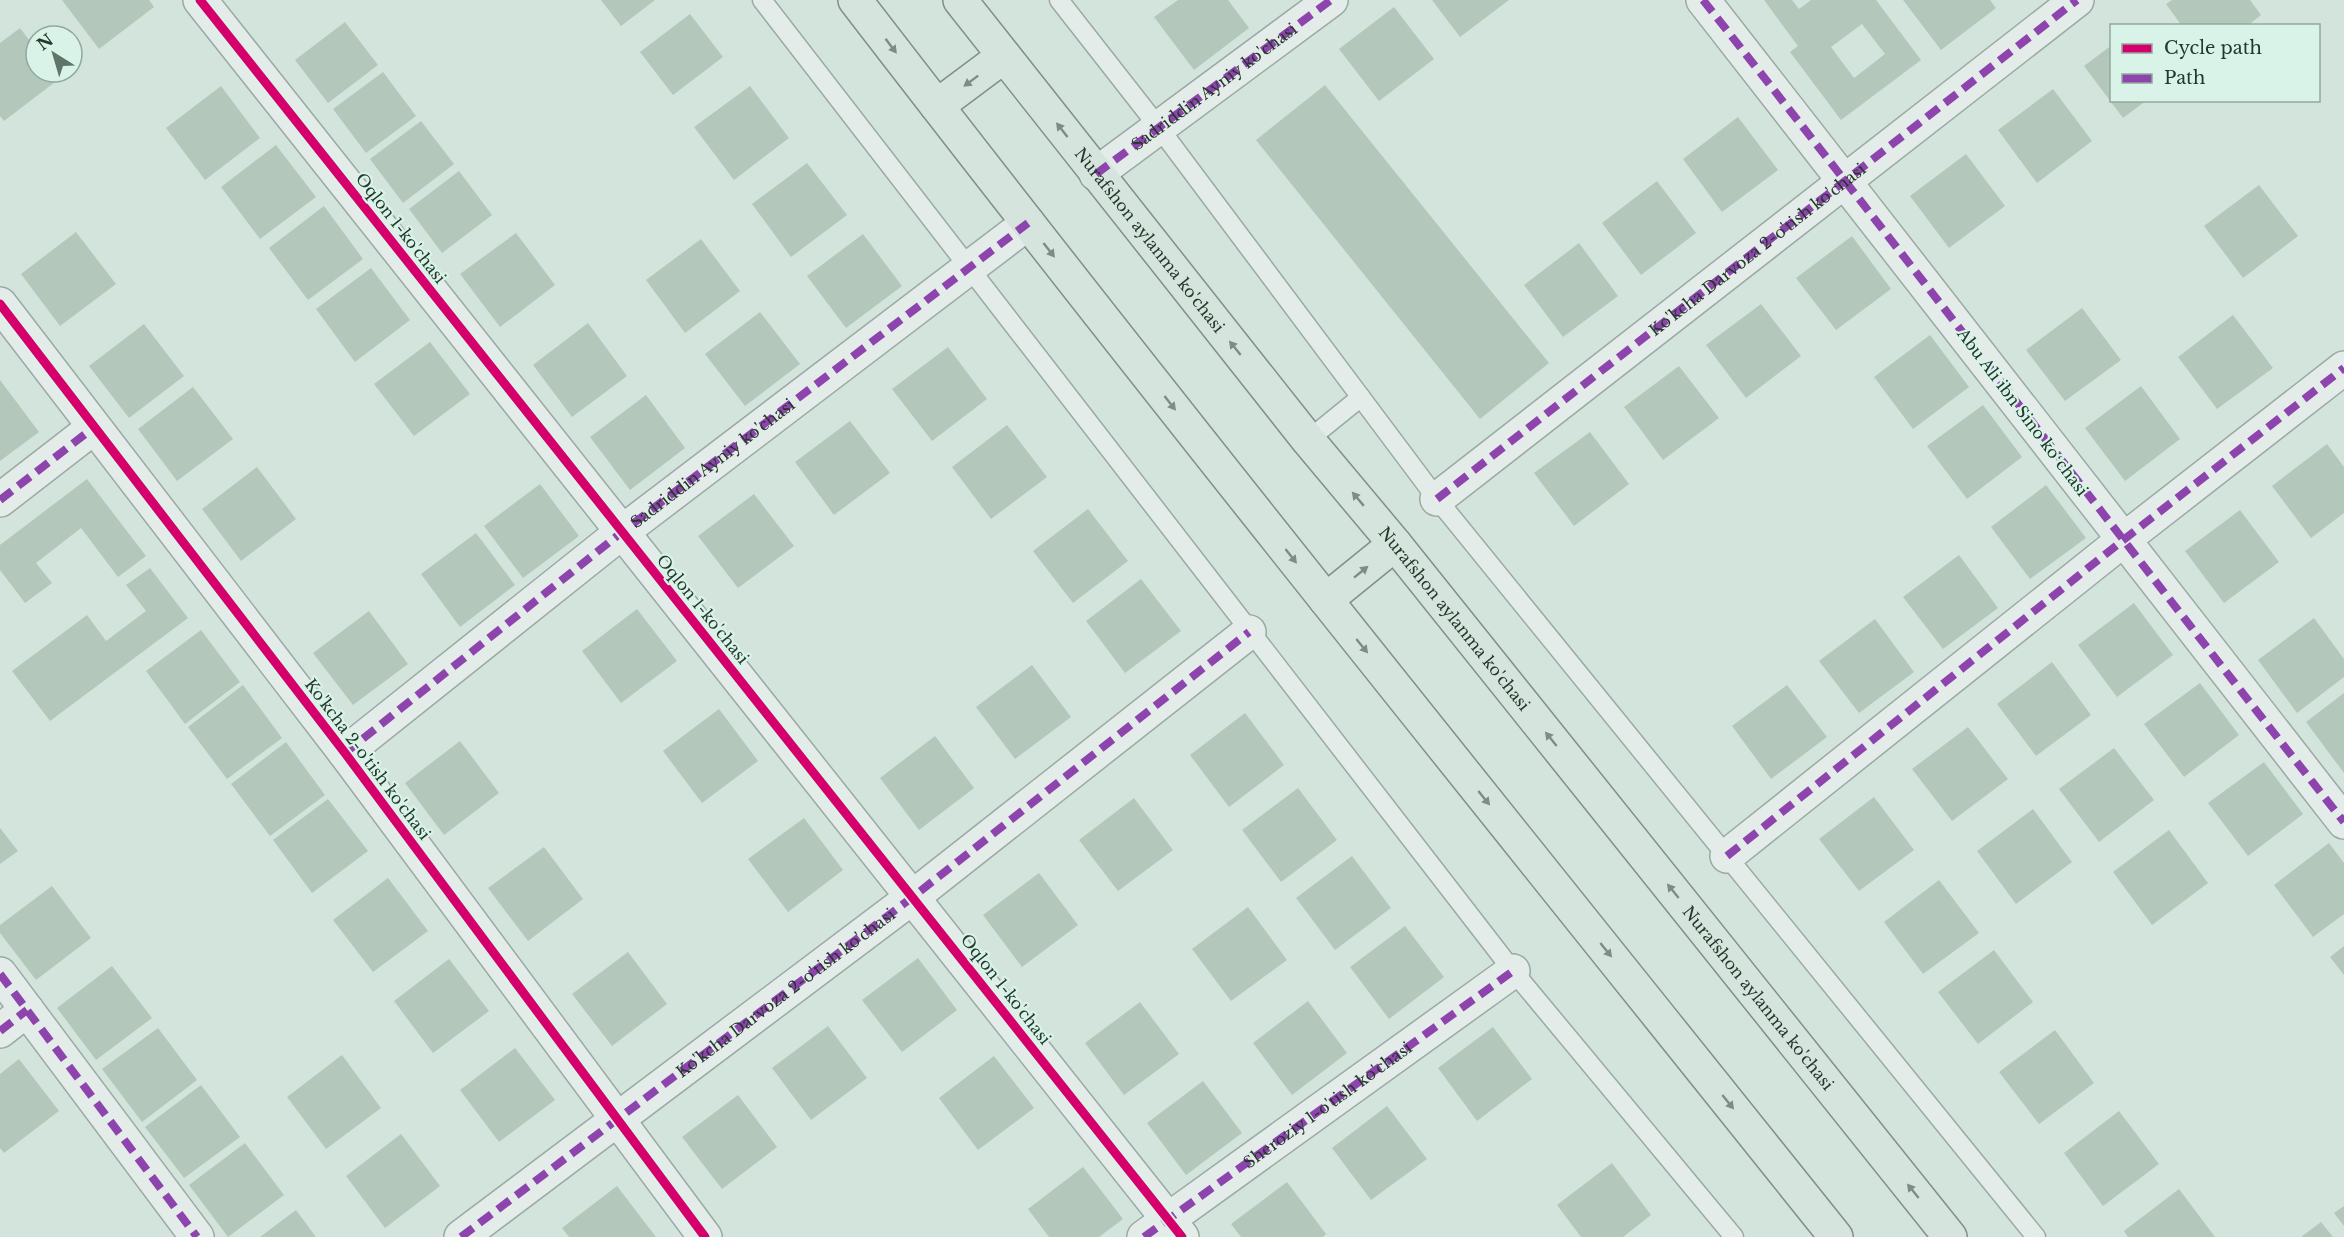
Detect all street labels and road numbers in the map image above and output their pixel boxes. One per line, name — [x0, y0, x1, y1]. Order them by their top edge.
street label: Sadriddin Ayniy ko'chasi — [1127, 18, 1301, 154]
street label: Nurafshon aylanma ko'chasi — [1071, 144, 1229, 337]
street label: Ko'kcha Darvoza 2-o'tish ko'chasi — [1645, 158, 1870, 340]
street label: Oqlon 1-ko'chasi — [352, 169, 451, 288]
street label: Abu Ali ibn Sino koʻchasi — [1953, 323, 2093, 500]
street label: Sadriddin Ayniy ko'chasi — [626, 394, 799, 532]
street label: Nurafshon aylanma ko'chasi — [1375, 522, 1535, 715]
street label: Oqlon 1-ko'chasi — [653, 550, 754, 668]
street label: Ko'kcha 2-o'tish ko'chasi — [301, 675, 435, 844]
street label: Nurafshon aylanma ko'chasi — [1679, 902, 1839, 1094]
street label: Ko'kcha Darvoza 2-o'tish ko'chasi — [672, 904, 899, 1082]
street label: Oqlon 1-ko'chasi — [957, 930, 1056, 1049]
street label: Sheroziy 1-o'tish ko'chasi — [1239, 1037, 1416, 1172]

